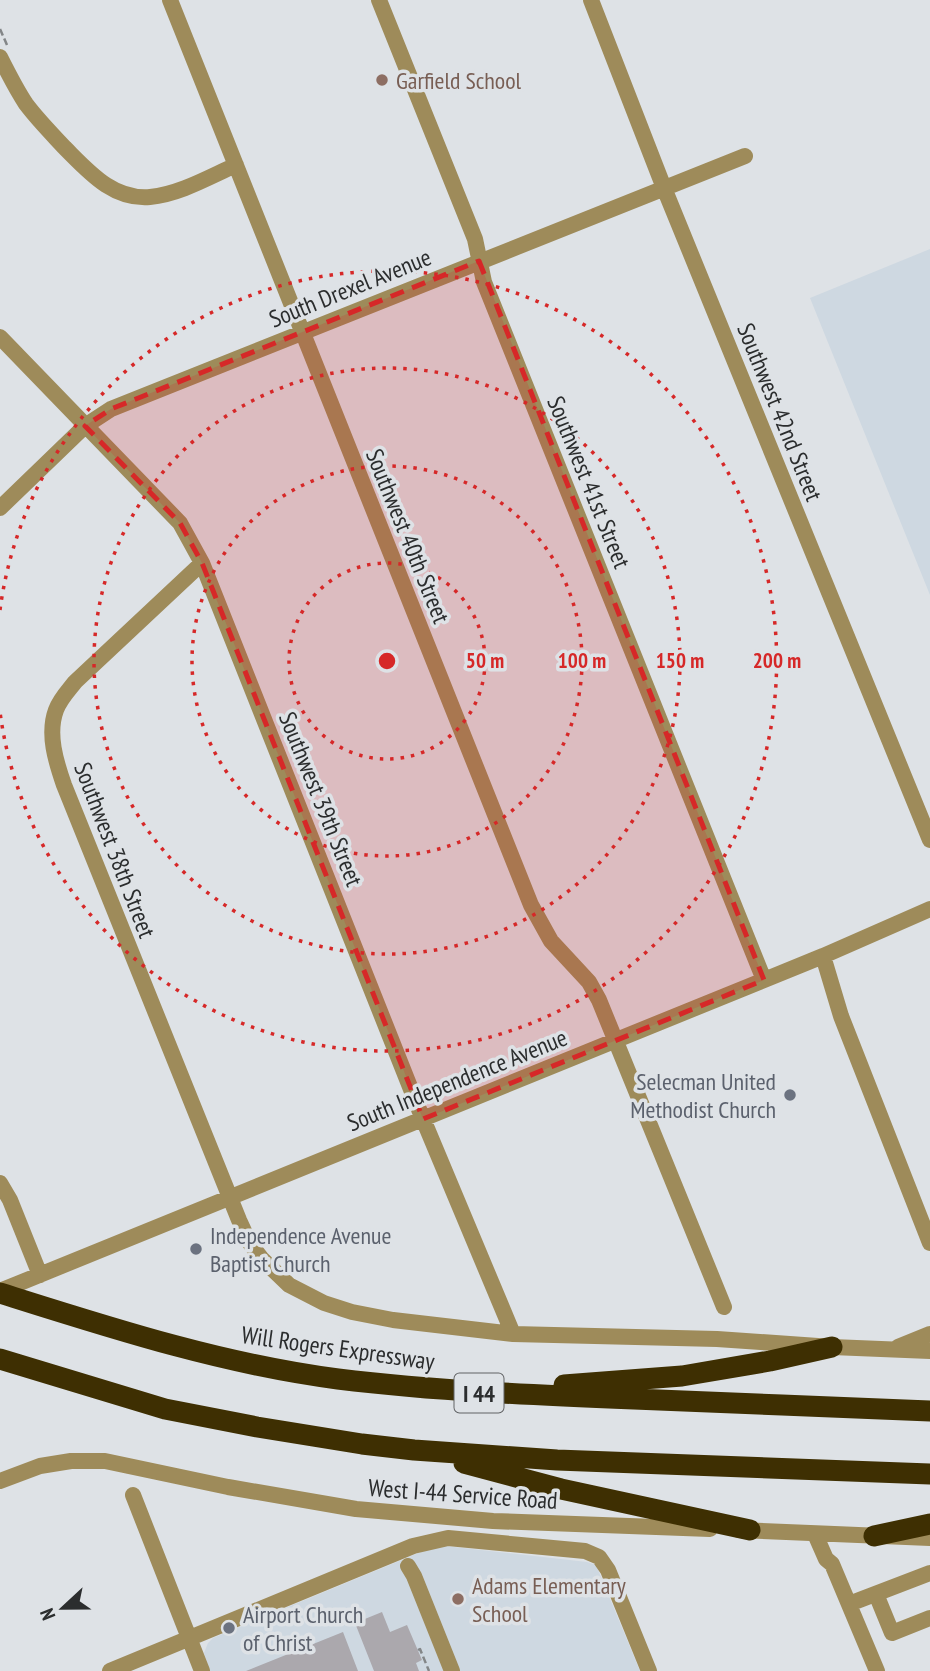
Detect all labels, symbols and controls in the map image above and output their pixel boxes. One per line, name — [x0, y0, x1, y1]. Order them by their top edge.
place label: Garfield School — [396, 65, 522, 96]
marker: Garfield School — [374, 72, 390, 88]
street label: South Drexel Avenue — [264, 241, 436, 335]
street label: Southwest 42nd Street — [730, 318, 830, 506]
street label: Southwest 41st Street — [540, 391, 638, 573]
street label: Southwest 40th Street — [359, 444, 457, 628]
text: 50 m — [466, 647, 504, 674]
text: 100 m — [558, 647, 606, 674]
text: 150 m — [656, 647, 704, 674]
text: 200 m — [753, 647, 801, 674]
centre of rings — [375, 649, 399, 673]
street label: Southwest 39th Street — [272, 707, 370, 891]
street label: Southwest 38th Street — [67, 758, 163, 942]
street label: South Independence Avenue — [342, 1022, 572, 1138]
place label: Selecman United Methodist Church — [630, 1066, 776, 1125]
marker: Selecman United Methodist Church — [782, 1087, 798, 1103]
place label: Independence Avenue Baptist Church — [210, 1220, 391, 1279]
marker: Independence Avenue Baptist Church — [188, 1241, 204, 1257]
street label: Will Rogers Expressway — [239, 1319, 437, 1377]
road number: I 44 — [454, 1374, 504, 1412]
street label: West I-44 Service Road — [367, 1472, 559, 1516]
place label: Adams Elementary School — [472, 1570, 626, 1629]
north arrow — [28, 1573, 98, 1643]
marker: Adams Elementary School — [450, 1591, 466, 1607]
place label: Airport Church of Christ — [243, 1599, 363, 1658]
text: N — [34, 1605, 60, 1624]
marker: Airport Church of Christ — [221, 1620, 237, 1636]

